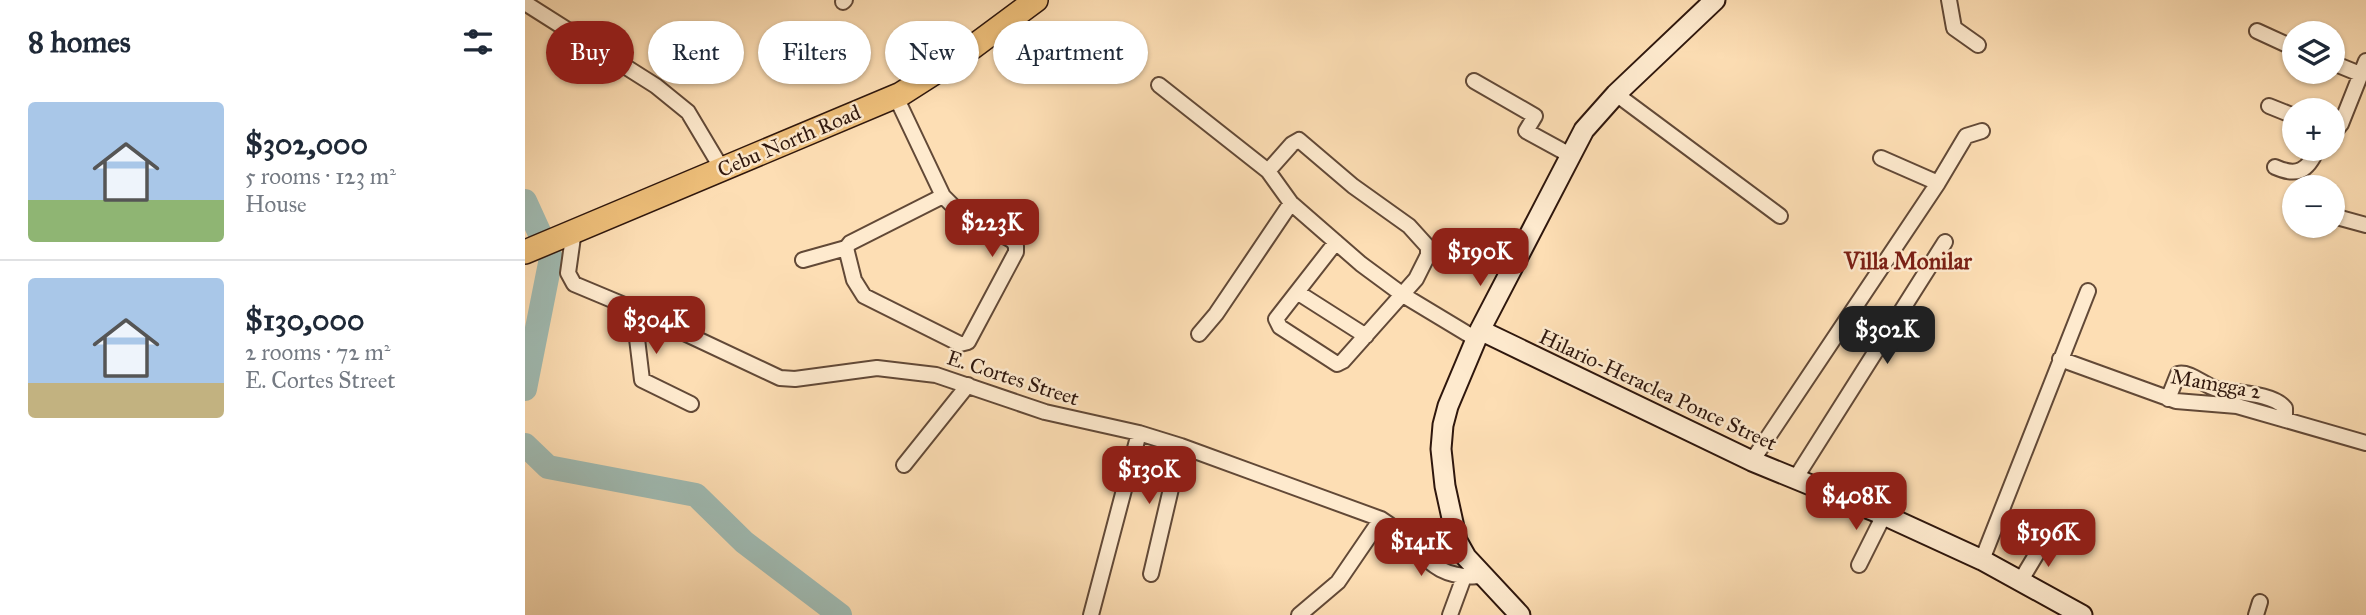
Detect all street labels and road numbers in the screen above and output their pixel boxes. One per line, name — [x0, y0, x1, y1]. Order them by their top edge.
street label: Cebu North Road — [713, 99, 865, 183]
street label: Hilario-Heraclea Ponce Street — [1535, 323, 1782, 457]
street label: E. Cortes Street — [944, 344, 1083, 412]
street label: Mamgga 2 — [2169, 363, 2264, 405]

